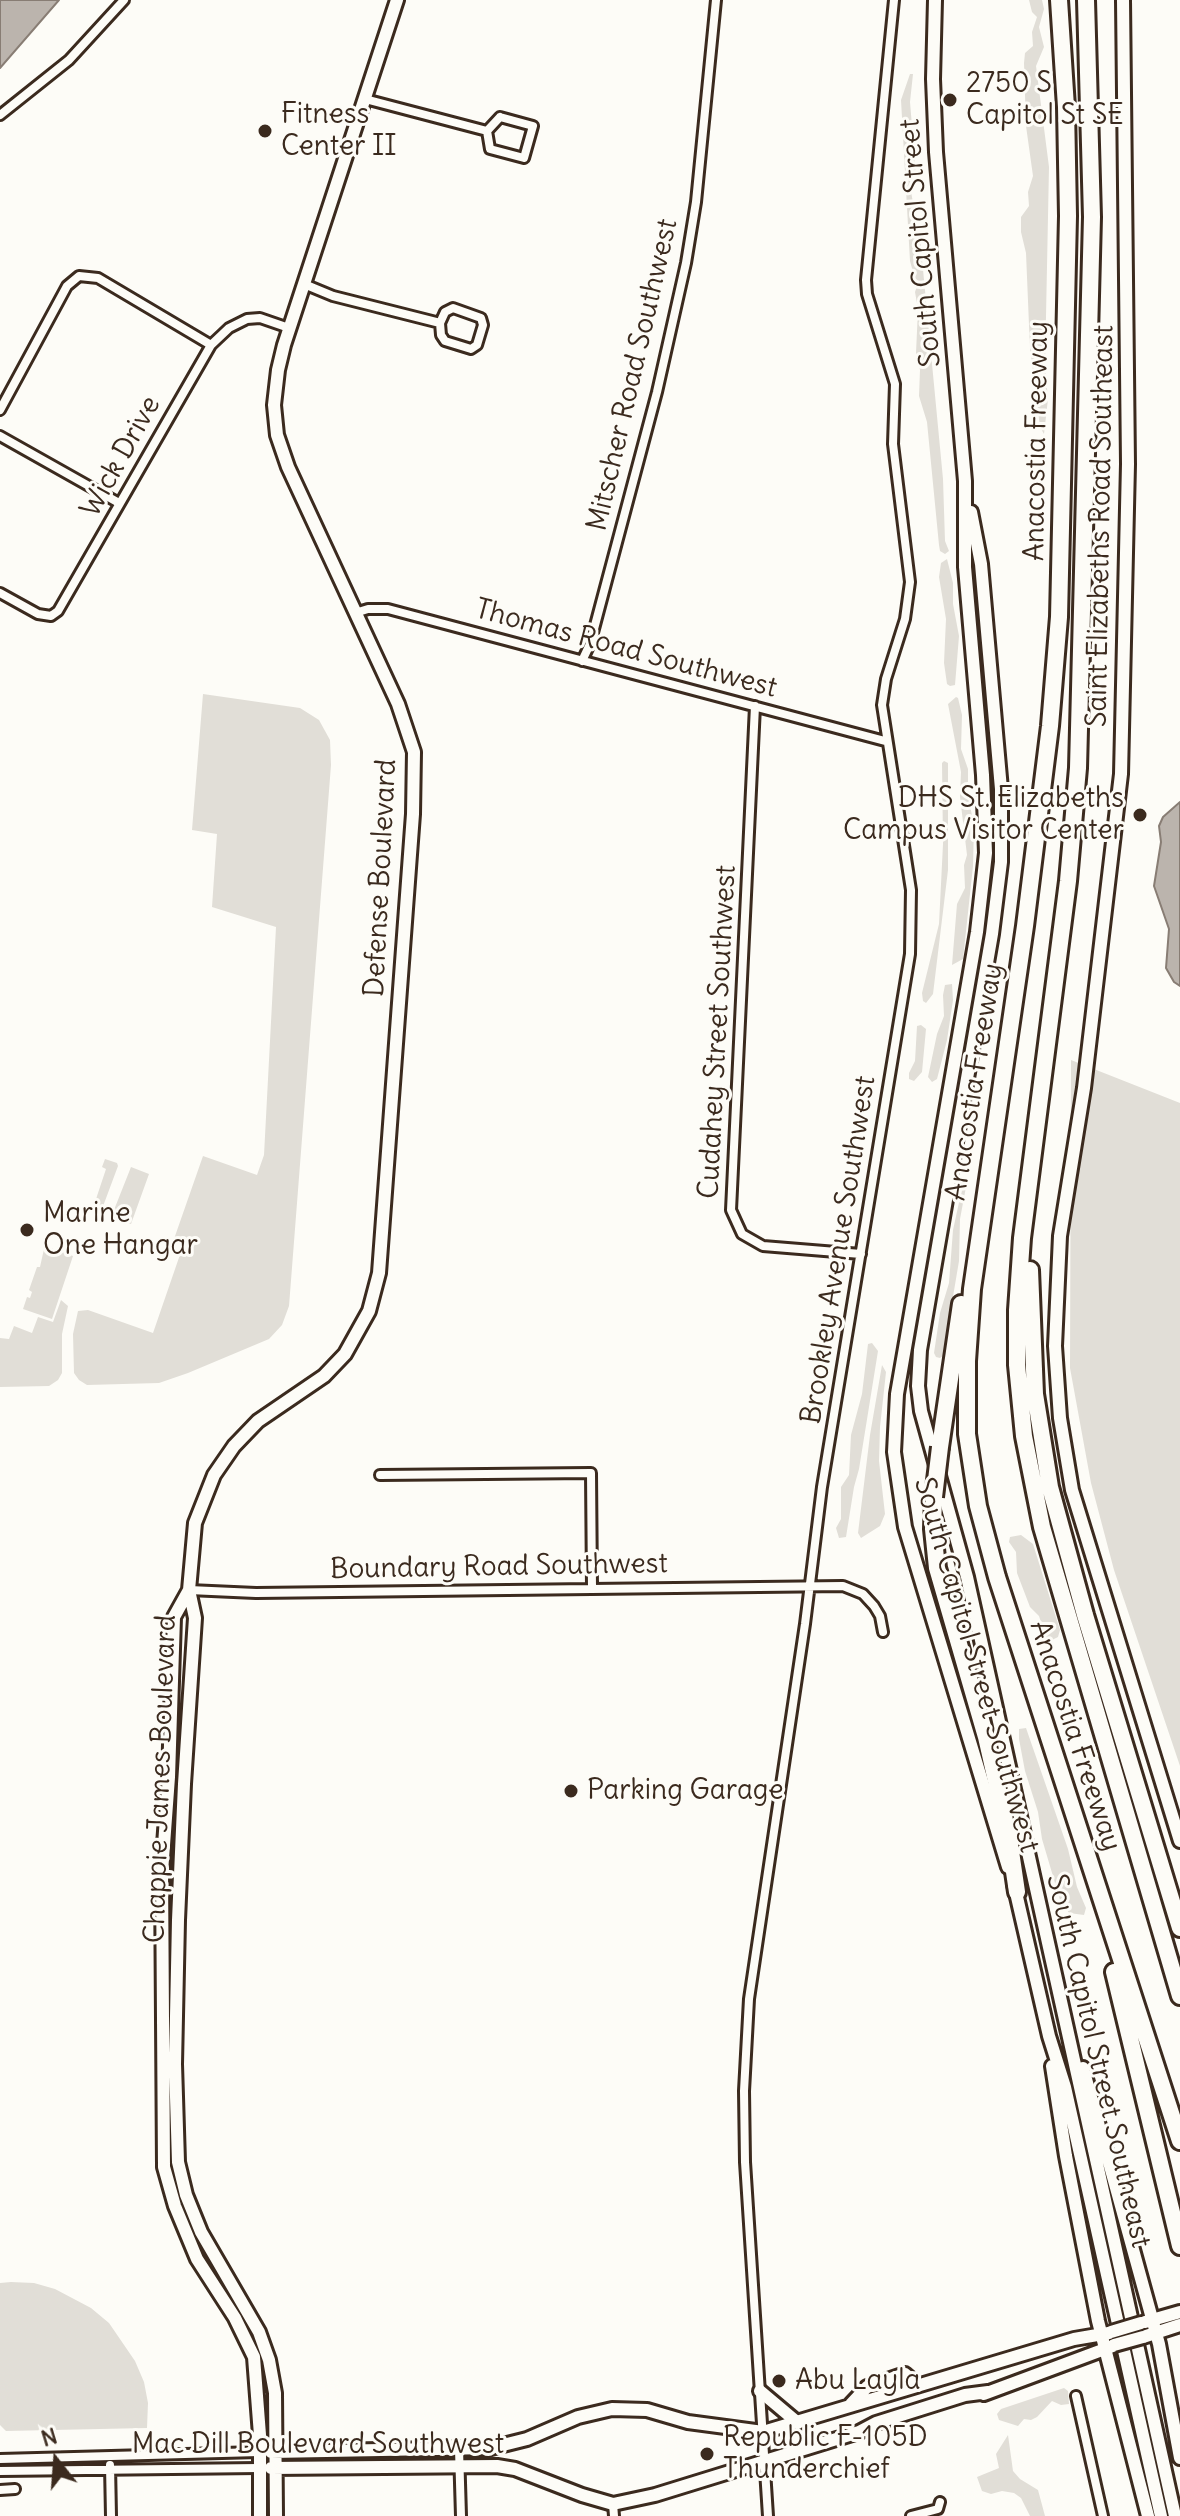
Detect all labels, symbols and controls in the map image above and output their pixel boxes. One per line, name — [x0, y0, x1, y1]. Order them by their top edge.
place label: 2750 S Capitol St SE — [966, 67, 1124, 133]
marker: 2750 S Capitol St SE — [941, 91, 959, 109]
place label: Fitness Center II — [281, 98, 396, 164]
street label: South Capitol Street — [893, 117, 949, 369]
marker: Fitness Center II — [256, 122, 274, 140]
street label: Mitscher Road Southwest — [581, 216, 685, 534]
street label: Anacostia Freeway — [1018, 321, 1056, 561]
street label: Saint Elizabeths Road Southeast — [1081, 325, 1121, 727]
street label: Wick Drive — [74, 391, 168, 523]
street label: Thomas Road Southwest — [471, 593, 781, 705]
street label: Defense Boulevard — [358, 758, 404, 998]
place label: DHS St. Elizabeths Campus Visitor Center — [843, 782, 1124, 848]
marker: DHS St. Elizabeths Campus Visitor Center — [1131, 806, 1149, 824]
street label: Cudahey Street Southwest — [692, 864, 744, 1200]
street label: Anacostia Freeway — [940, 961, 1010, 1203]
street label: Brookley Avenue Southwest — [795, 1074, 883, 1426]
place label: Marine One Hangar — [43, 1197, 198, 1263]
marker: Marine One Hangar — [18, 1221, 36, 1239]
street label: South Capitol Street Southwest — [906, 1474, 1046, 1856]
street label: Boundary Road Southwest — [330, 1547, 668, 1587]
street label: Chappie James Boulevard — [138, 1614, 184, 1944]
street label: Anacostia Freeway — [1022, 1617, 1128, 1855]
place label: Parking Garage — [587, 1774, 784, 1808]
marker: Parking Garage — [562, 1782, 580, 1800]
street label: South Capitol Street Southeast — [1039, 1871, 1157, 2251]
place label: Abu Layla — [795, 2364, 920, 2398]
marker: Abu Layla — [770, 2372, 788, 2390]
north arrow — [16, 2420, 96, 2500]
text: N — [38, 2421, 60, 2453]
place label: Republic F-105D Thunderchief — [723, 2421, 927, 2487]
street label: Mac Dill Boulevard Southwest — [132, 2428, 504, 2462]
marker: Republic F-105D Thunderchief — [698, 2445, 716, 2463]

